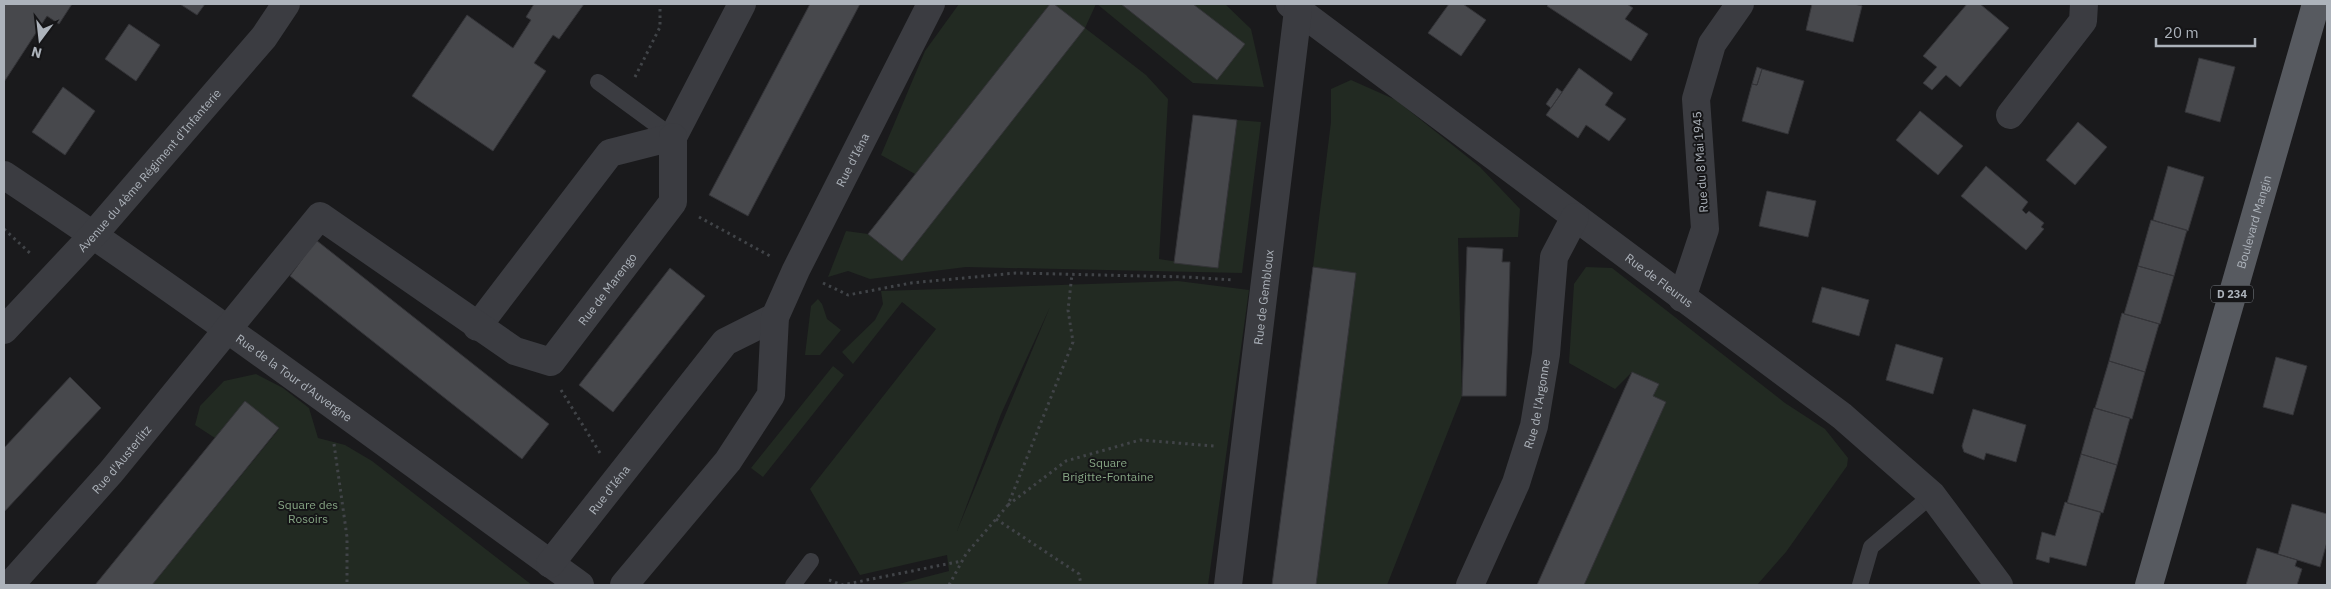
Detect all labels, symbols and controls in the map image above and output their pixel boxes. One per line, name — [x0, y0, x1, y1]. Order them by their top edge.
north arrow — [15, 15, 65, 65]
scale bar — [2156, 15, 2255, 47]
text: 20 m — [2164, 23, 2199, 42]
text: N — [29, 43, 44, 63]
street label: Avenue du 4ème Régiment d'Infanterie — [74, 85, 224, 255]
street label: Rue du 8 Mai 1945 — [1689, 111, 1711, 213]
street label: Rue d'Iéna — [832, 130, 872, 189]
street label: Boulevard Mangin — [2233, 173, 2274, 270]
street label: Rue de Marengo — [574, 249, 639, 328]
street label: Rue de Gembloux — [1250, 249, 1276, 346]
street label: Rue de Fleurus — [1623, 250, 1696, 310]
road number: D 234 — [2211, 286, 2253, 302]
street label: Rue de la Tour d'Auvergne — [233, 330, 356, 425]
street label: Rue de l'Argonne — [1520, 357, 1553, 450]
street label: Rue d'Austerlitz — [88, 421, 154, 496]
park label: Square Brigitte-Fontaine — [1062, 455, 1154, 484]
street label: Rue d'Iéna — [585, 461, 633, 517]
park label: Square des Rosoirs — [278, 497, 338, 526]

